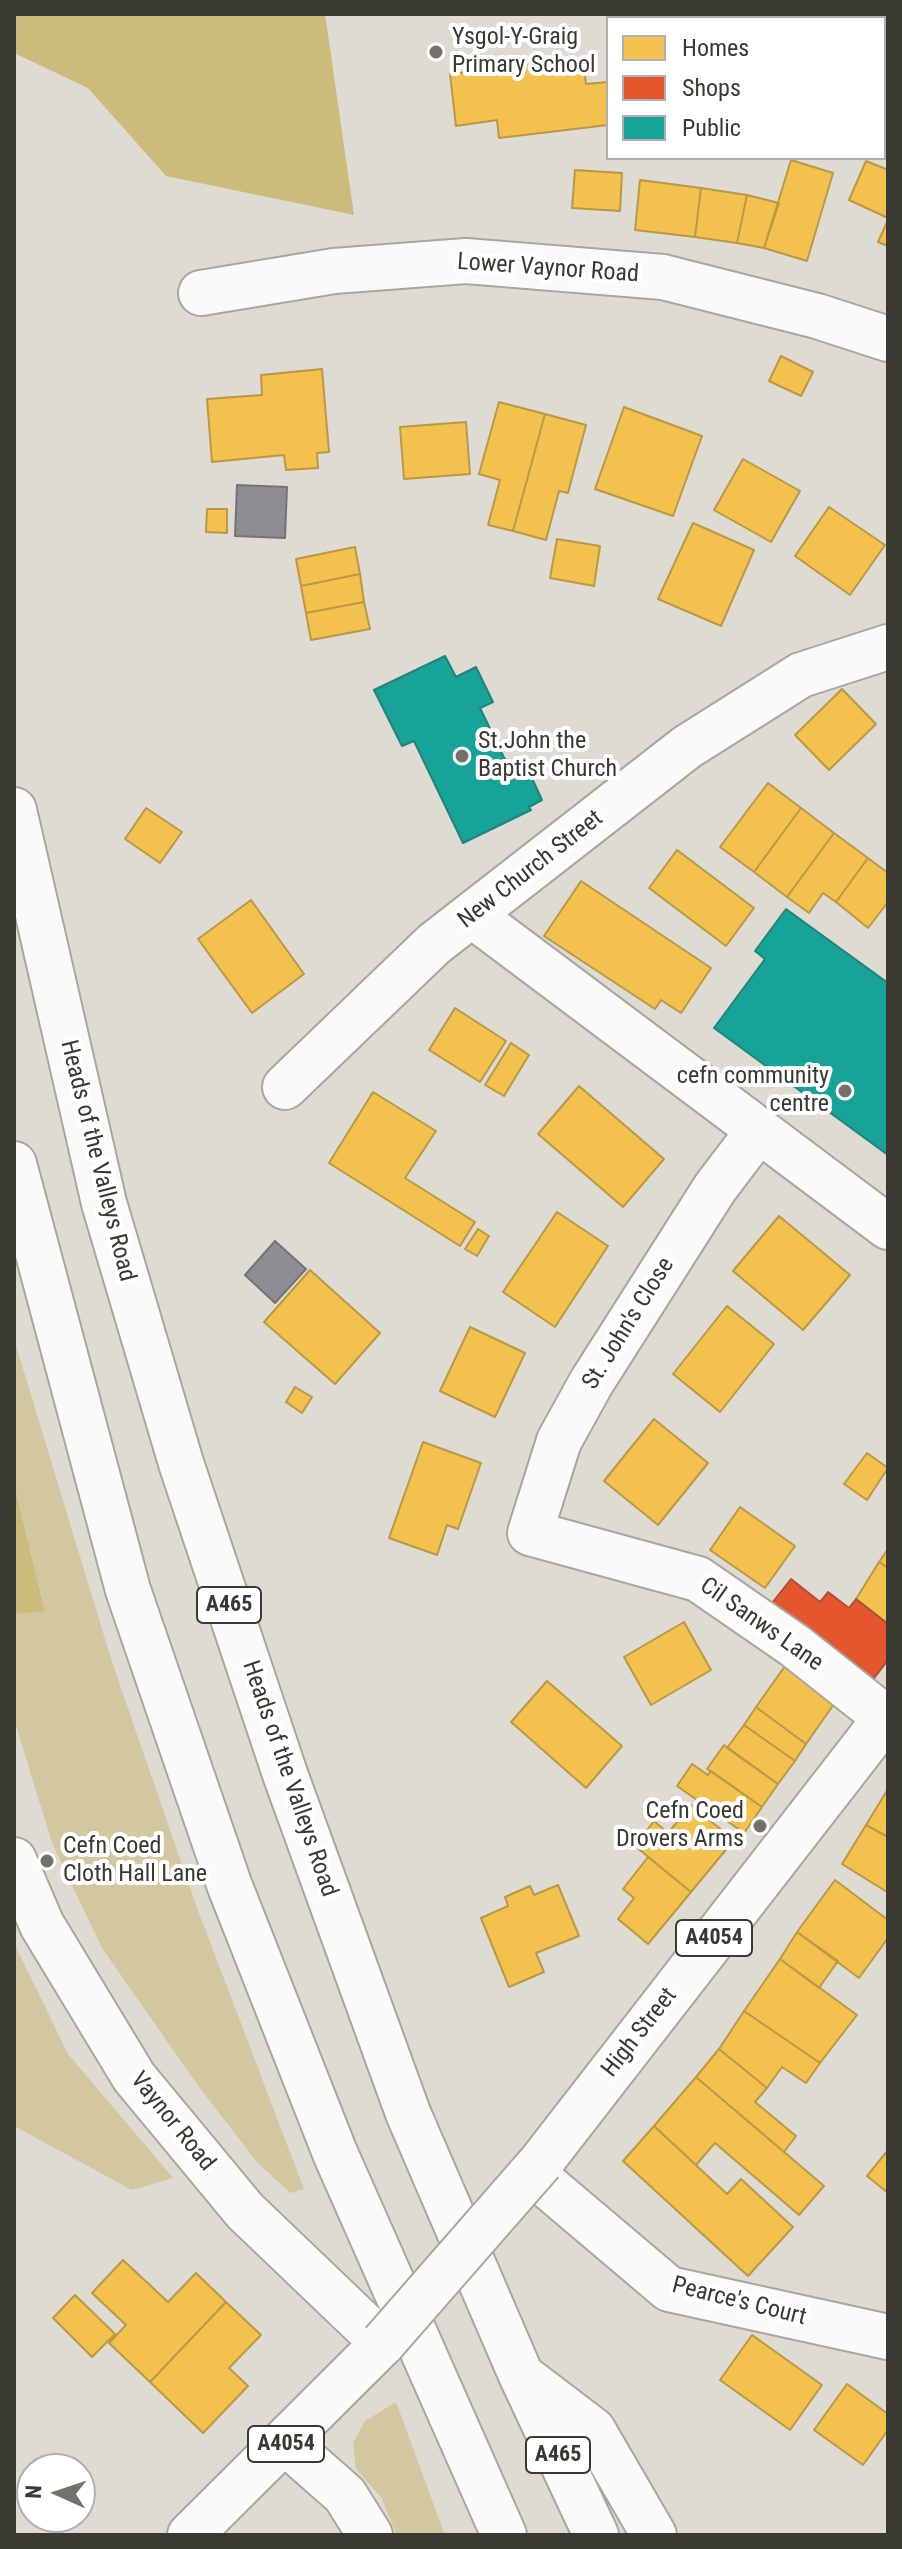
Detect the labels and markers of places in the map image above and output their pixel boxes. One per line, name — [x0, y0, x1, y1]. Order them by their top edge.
place label: Ysgol-Y-Graig Primary School — [452, 24, 595, 80]
marker: Ysgol-Y-Graig Primary School — [427, 43, 445, 61]
place label: St.John the Baptist Church — [478, 728, 617, 784]
marker: St.John the Baptist Church — [453, 747, 471, 765]
place label: cefn community centre — [677, 1063, 829, 1119]
marker: cefn community centre — [836, 1082, 854, 1100]
place label: Cefn Coed Drovers Arms — [616, 1798, 744, 1854]
marker: Cefn Coed Drovers Arms — [751, 1817, 769, 1835]
place label: Cefn Coed Cloth Hall Lane — [63, 1833, 207, 1889]
marker: Cefn Coed Cloth Hall Lane — [38, 1852, 56, 1870]

